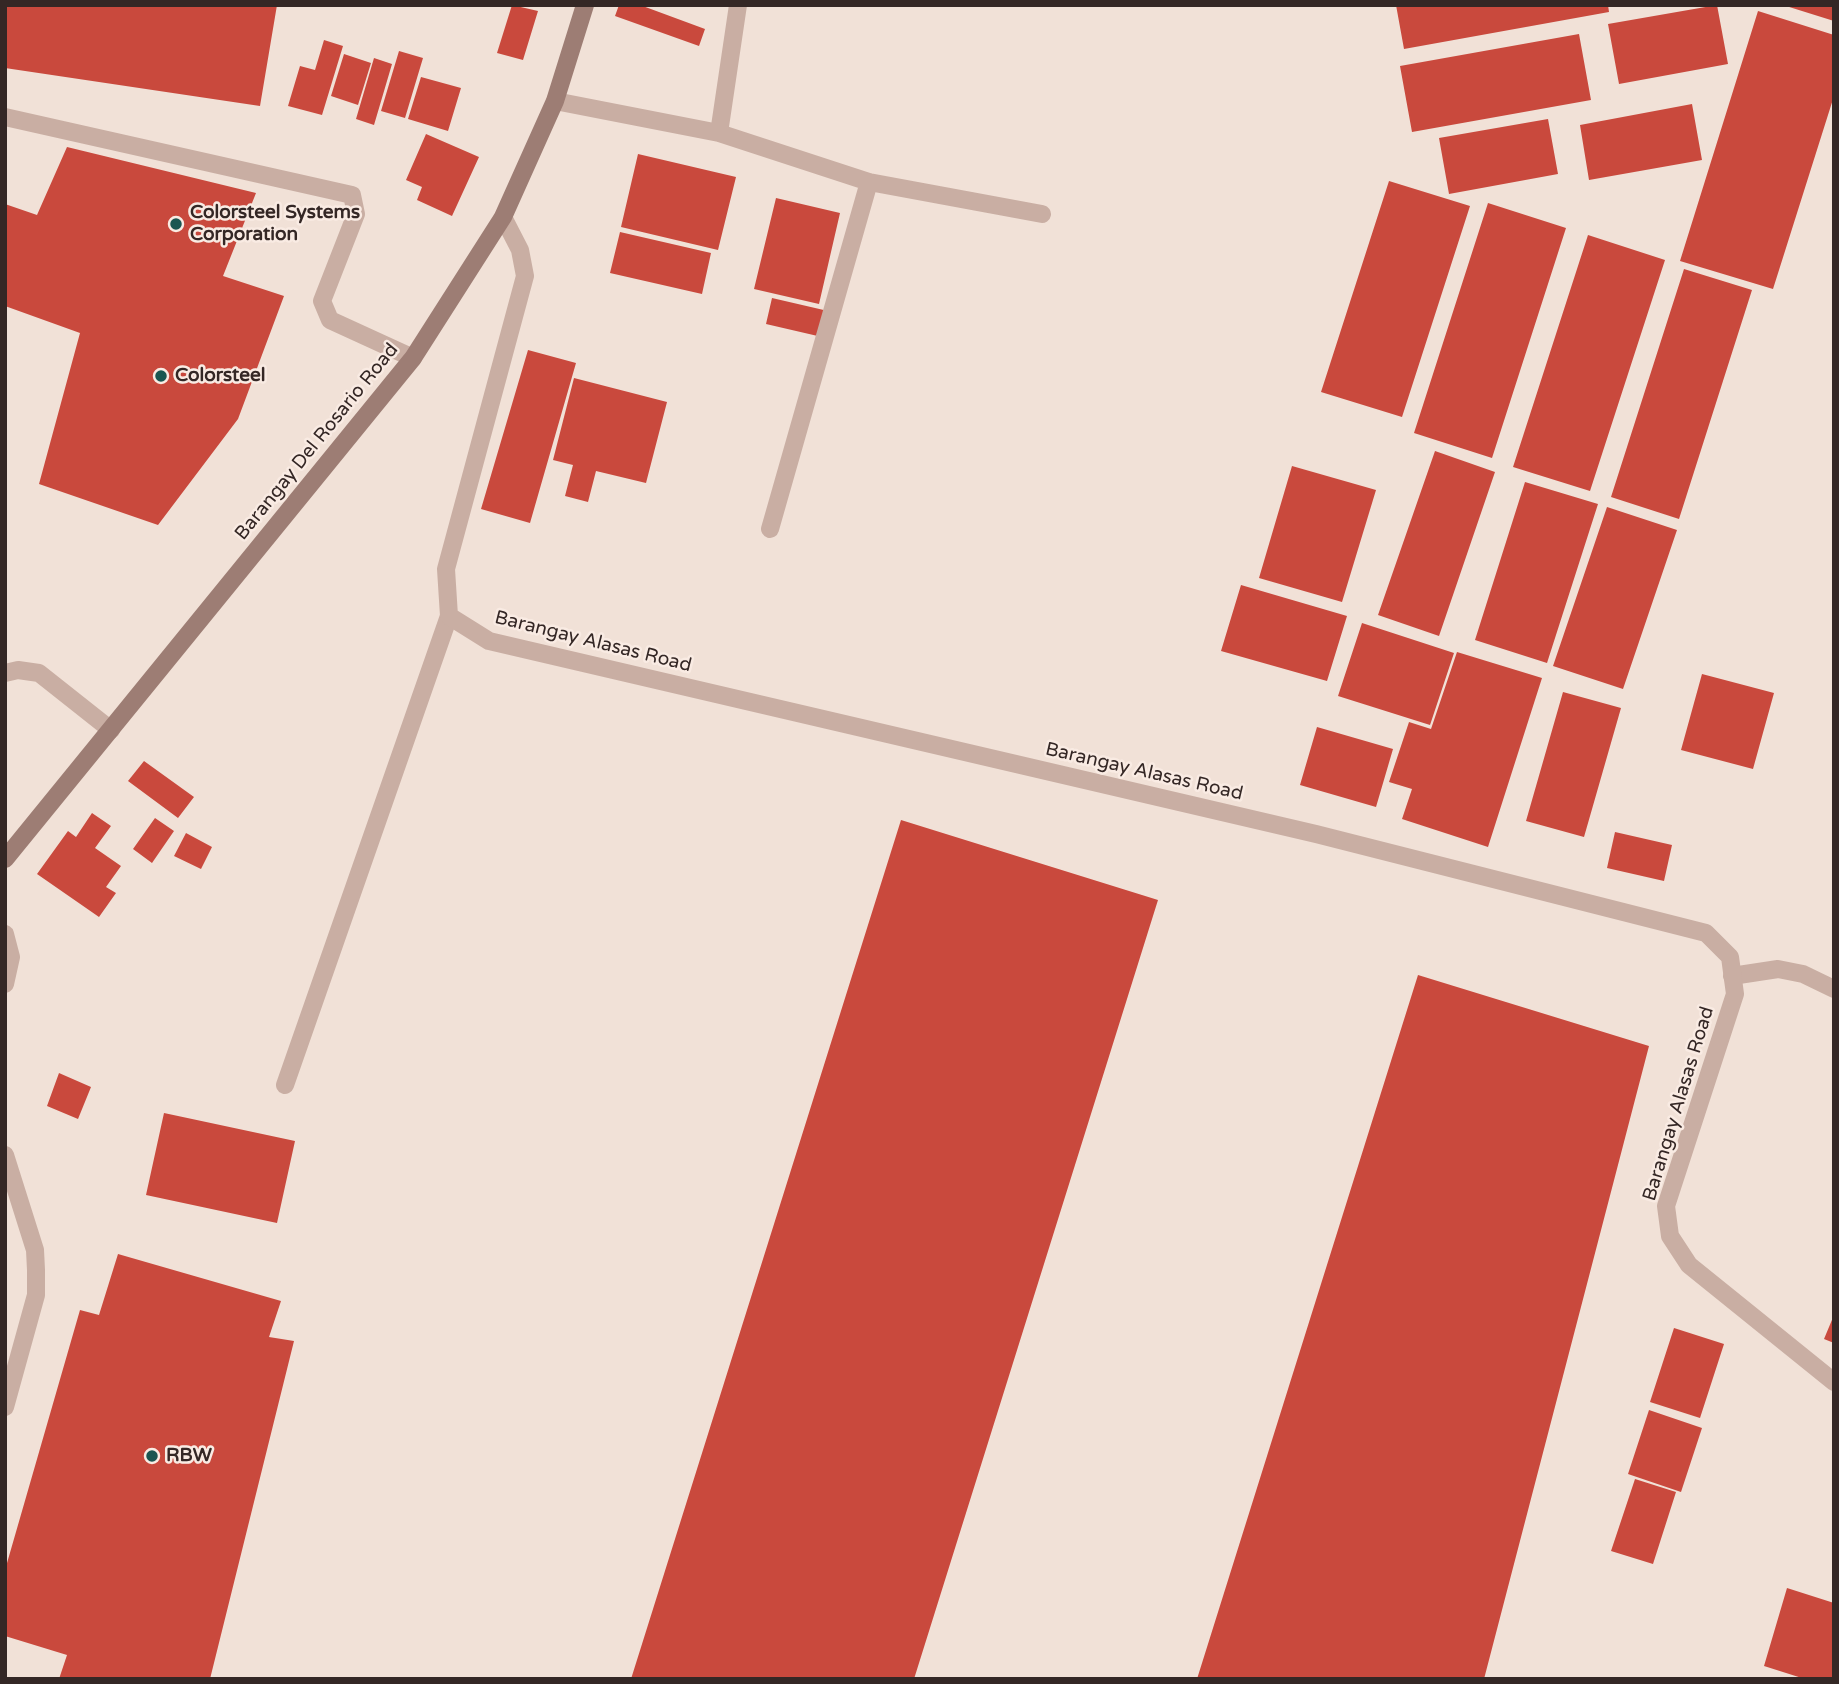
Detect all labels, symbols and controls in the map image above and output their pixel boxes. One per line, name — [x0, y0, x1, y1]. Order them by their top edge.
place label: Colorsteel Systems Corporation — [190, 202, 360, 246]
marker: Colorsteel Systems Corporation — [168, 216, 184, 232]
street label: Barangay Del Rosario Road — [231, 339, 403, 545]
place label: Colorsteel — [175, 365, 265, 387]
marker: Colorsteel — [153, 368, 169, 384]
street label: Barangay Alasas Road — [492, 606, 694, 678]
street label: Barangay Alasas Road — [1043, 738, 1245, 806]
street label: Barangay Alasas Road — [1639, 1004, 1719, 1204]
place label: RBW — [166, 1445, 212, 1467]
marker: RBW — [144, 1448, 160, 1464]

